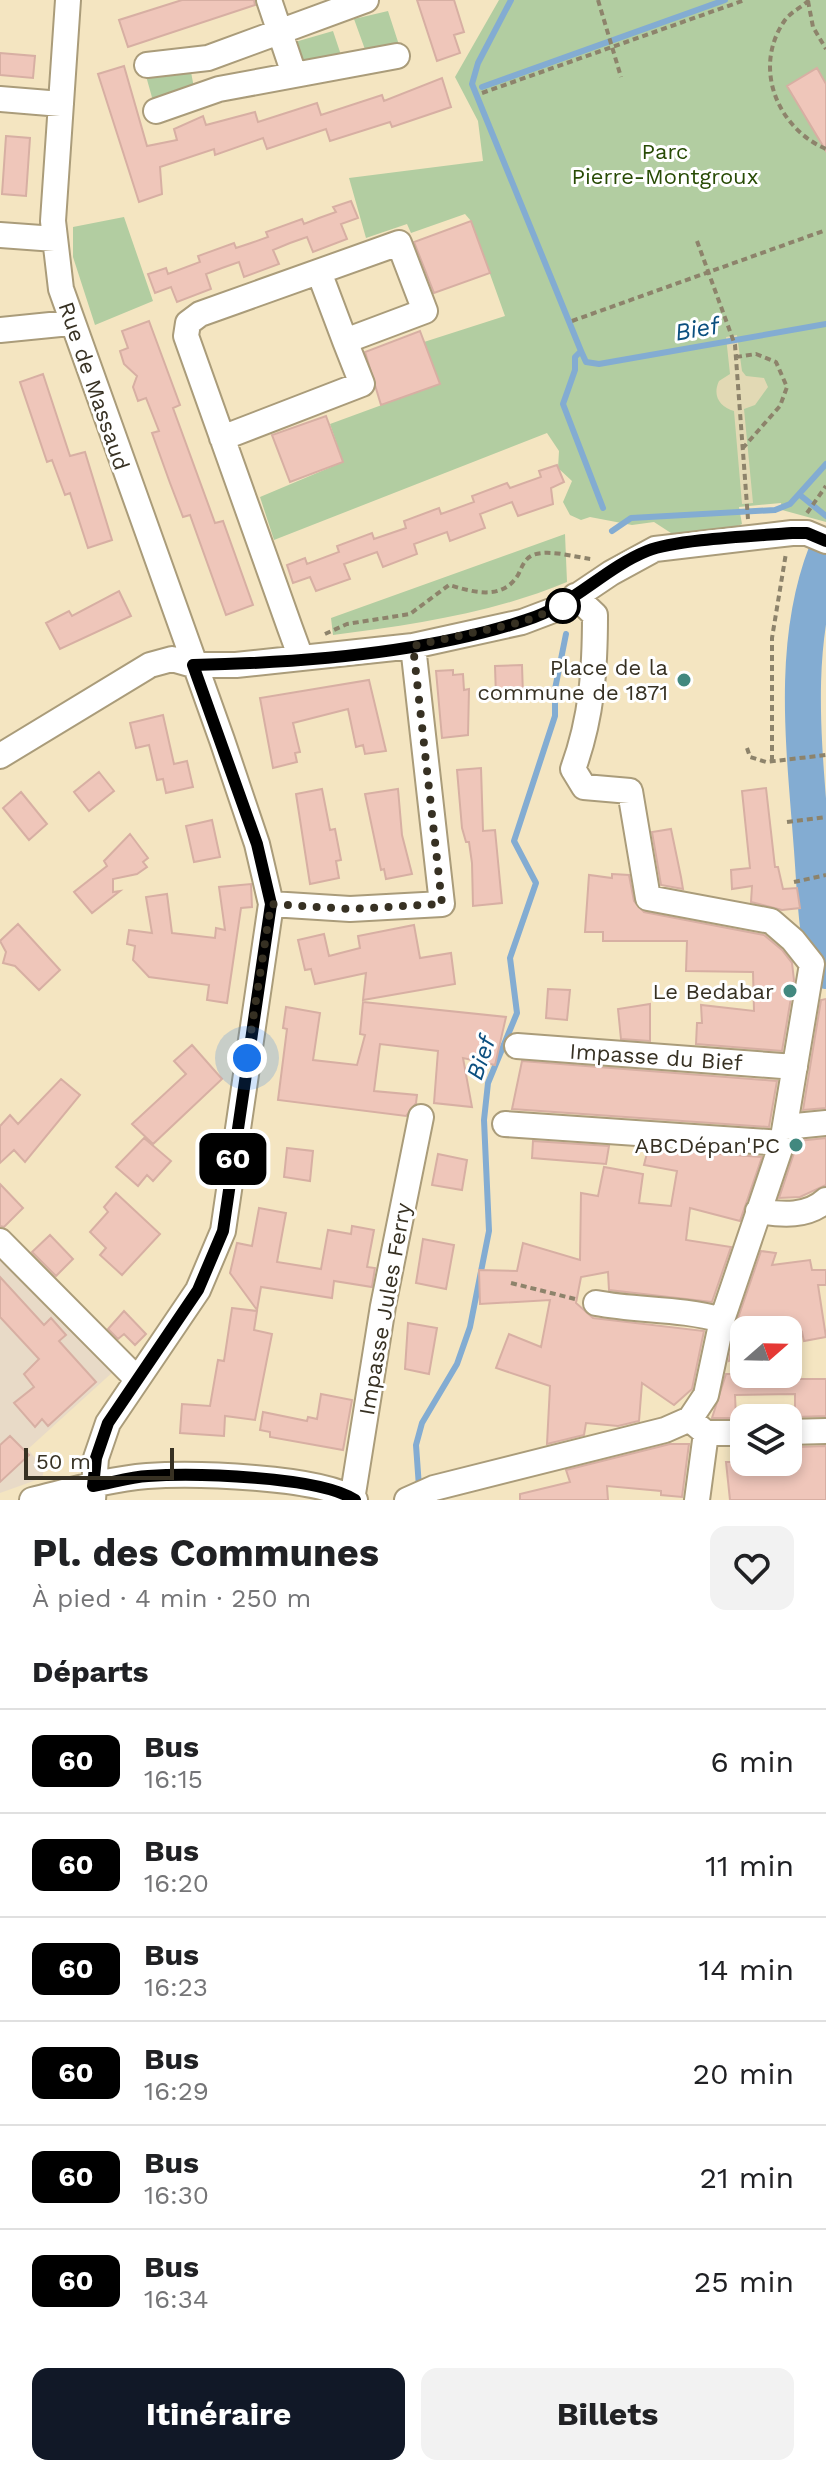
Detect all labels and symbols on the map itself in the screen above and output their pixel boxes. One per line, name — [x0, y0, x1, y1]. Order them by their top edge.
park label: Parc Pierre-Montgroux — [572, 139, 758, 189]
street label: Rue de Massaud — [53, 299, 135, 473]
water label: Bief — [673, 311, 724, 347]
unlabelled marker — [546, 589, 580, 623]
place label: Place de la commune de 1871 — [477, 655, 668, 705]
marker: Place de la commune de 1871 — [675, 671, 693, 689]
place label: Le Bedabar — [652, 979, 774, 1004]
marker: Le Bedabar — [781, 982, 799, 1000]
water label: Bief — [461, 1030, 502, 1084]
your location — [227, 1038, 267, 1078]
street label: Impasse du Bief — [569, 1038, 744, 1076]
line badge: 60 — [197, 1133, 269, 1185]
place label: ABCDépan'PC — [634, 1133, 780, 1158]
marker: ABCDépan'PC — [787, 1136, 805, 1154]
street label: Impasse Jules Ferry — [354, 1200, 416, 1417]
north arrow — [730, 1316, 802, 1388]
scale bar — [24, 1444, 174, 1480]

